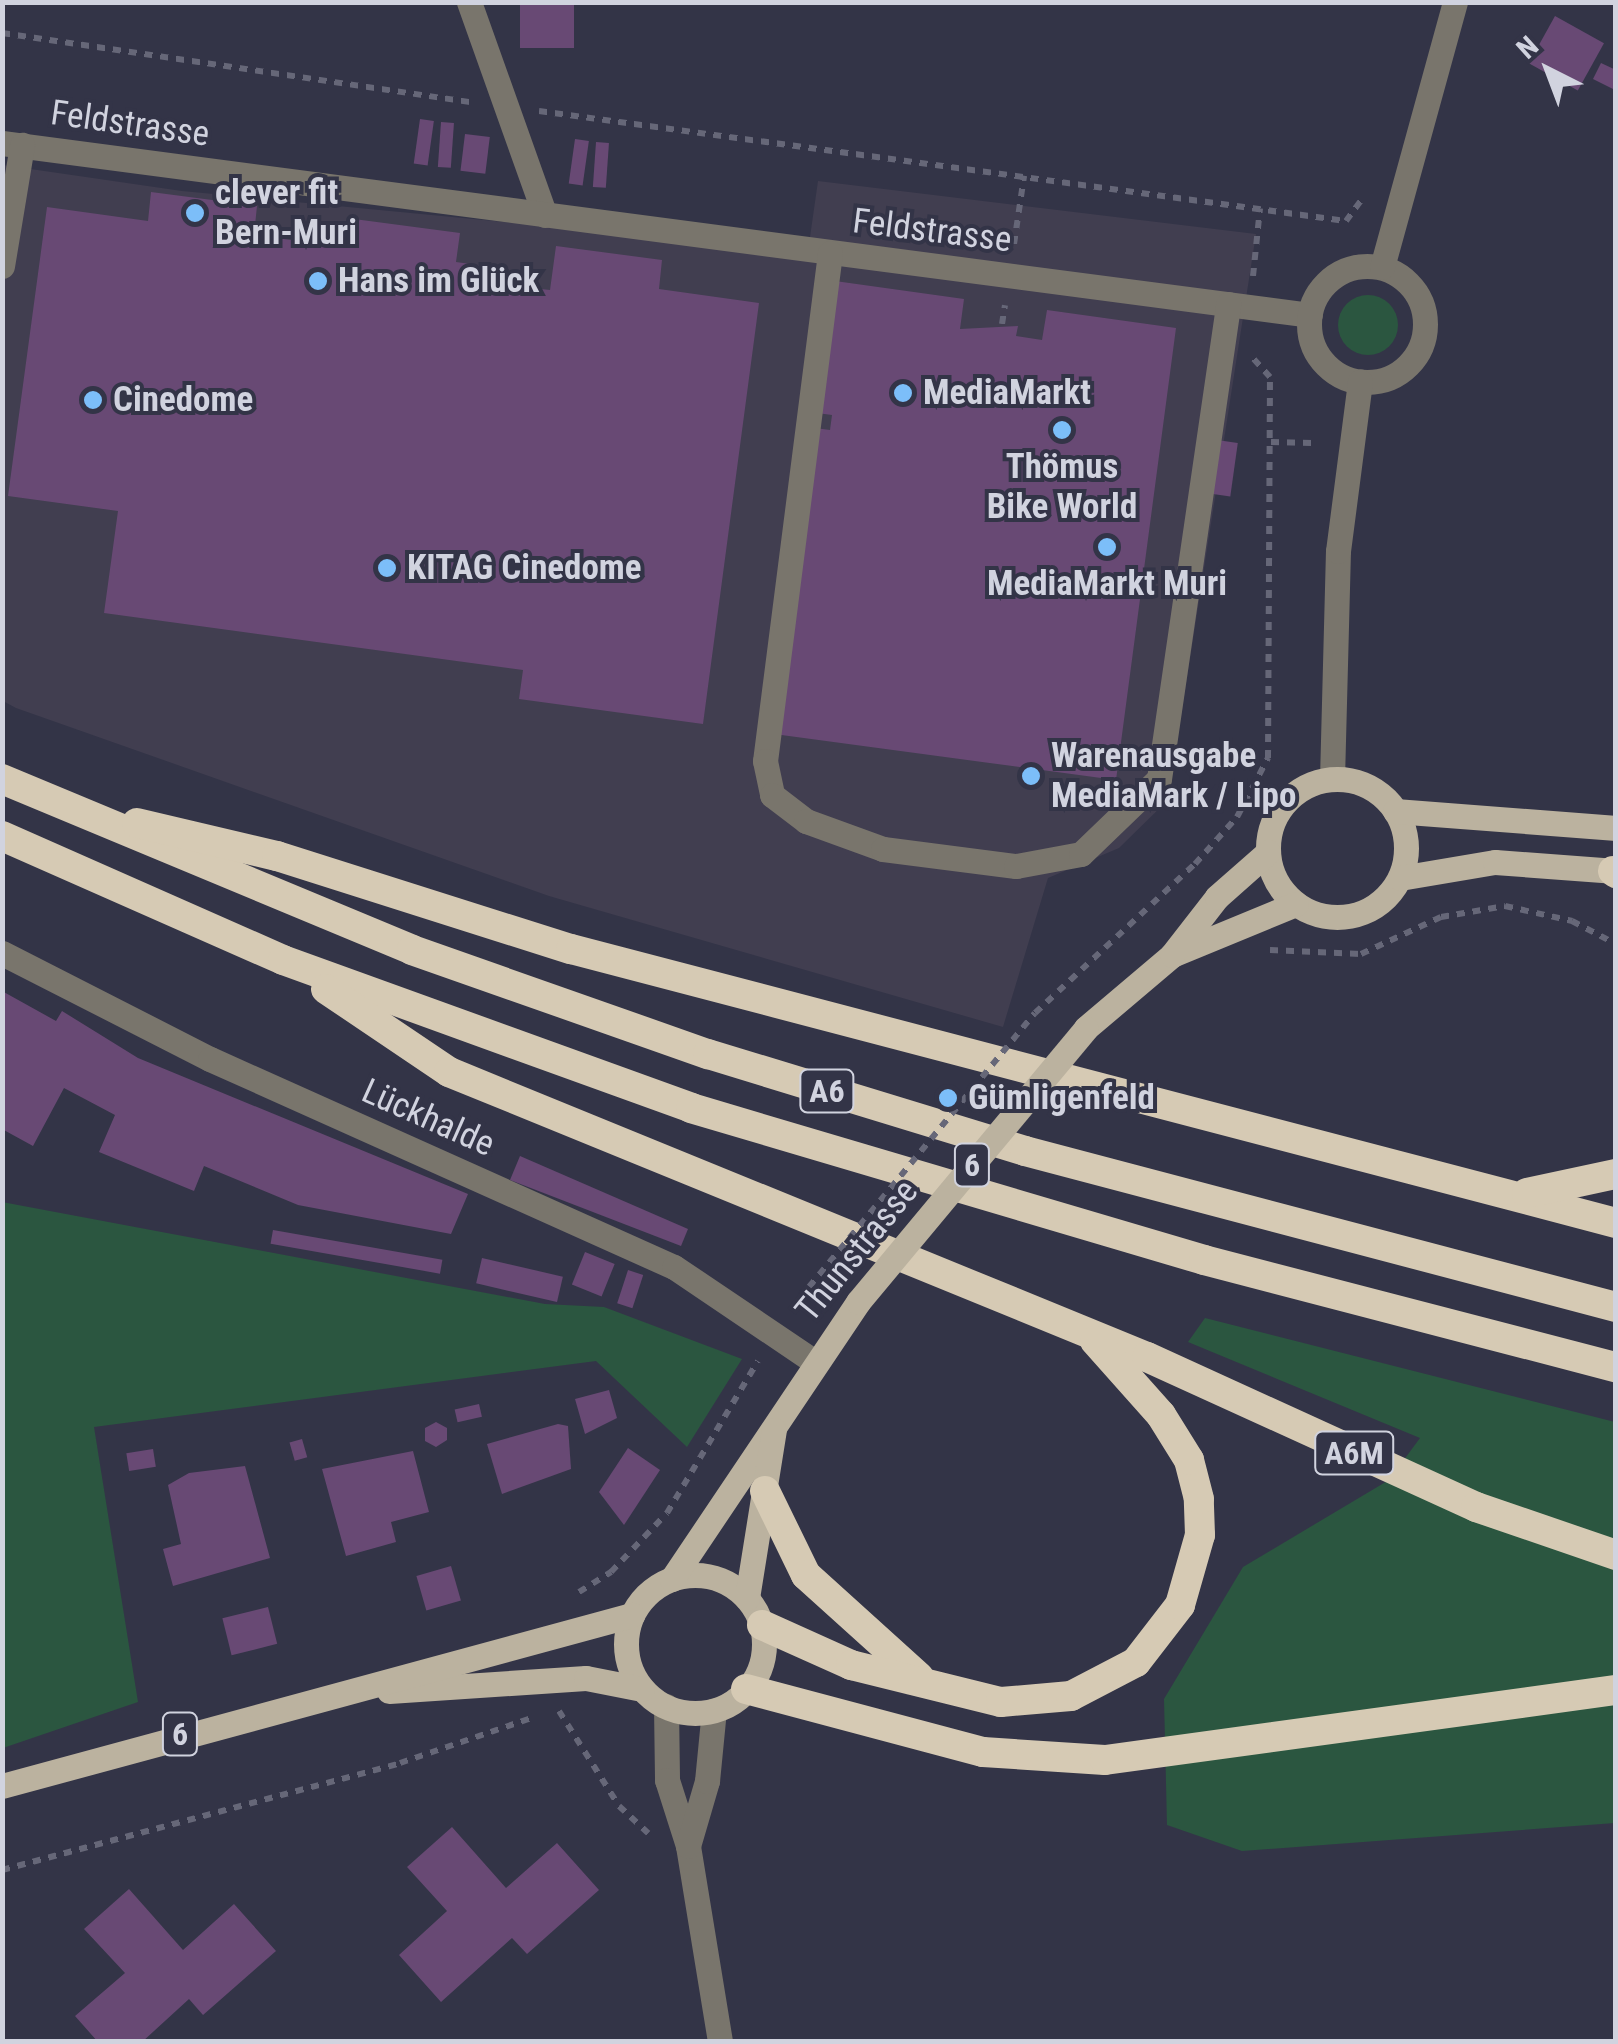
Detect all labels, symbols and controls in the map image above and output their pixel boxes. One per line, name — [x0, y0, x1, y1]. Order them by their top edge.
north arrow — [1498, 20, 1598, 120]
text: N — [1510, 29, 1545, 65]
street label: Feldstrasse — [48, 92, 212, 156]
place label: clever fit Bern-Muri — [215, 172, 357, 254]
street label: Feldstrasse — [850, 200, 1014, 262]
marker: clever fit Bern-Muri — [184, 202, 206, 224]
place label: Hans im Glück — [338, 260, 539, 302]
marker: Hans im Glück — [307, 270, 329, 292]
place label: MediaMarkt — [923, 372, 1091, 414]
place label: Cinedome — [113, 379, 253, 421]
marker: MediaMarkt — [892, 382, 914, 404]
marker: Cinedome — [82, 389, 104, 411]
marker: Thömus Bike World — [1051, 419, 1073, 441]
place label: Thömus Bike World — [987, 446, 1137, 528]
marker: MediaMarkt Muri — [1096, 536, 1118, 558]
place label: KITAG Cinedome — [407, 547, 642, 589]
marker: KITAG Cinedome — [376, 557, 398, 579]
place label: MediaMarkt Muri — [987, 563, 1227, 605]
place label: Warenausgabe MediaMark / Lipo — [1051, 735, 1296, 817]
marker: Warenausgabe MediaMark / Lipo — [1020, 765, 1042, 787]
road number: A6 — [797, 1064, 857, 1118]
street label: Lückhalde — [355, 1070, 501, 1166]
place label: Gümligenfeld — [968, 1077, 1155, 1119]
marker: Gümligenfeld — [937, 1087, 959, 1109]
road number: 6 — [952, 1138, 992, 1192]
street label: Thunstrasse — [787, 1172, 927, 1330]
road number: A6M — [1314, 1426, 1394, 1480]
road number: 6 — [160, 1707, 200, 1761]

